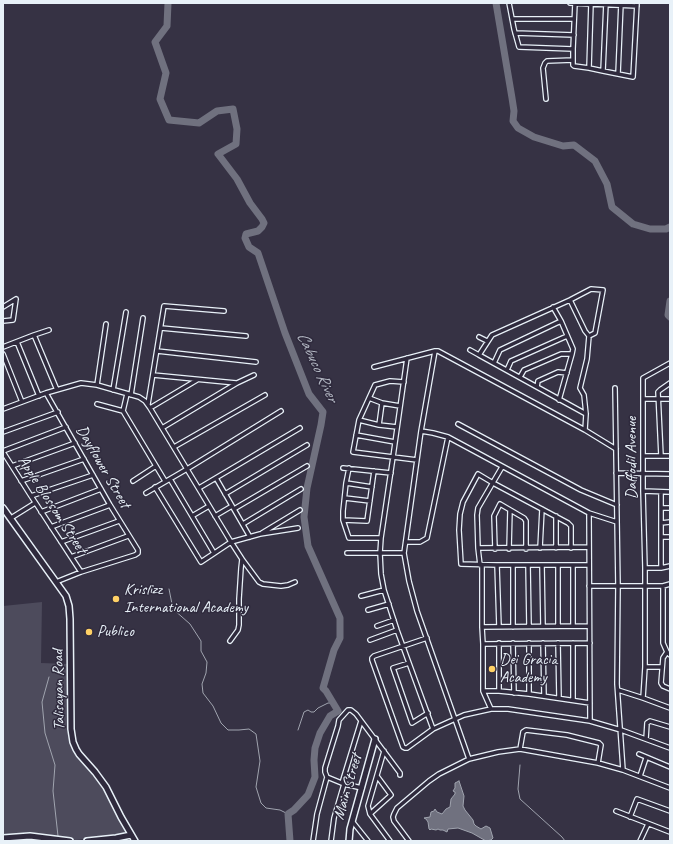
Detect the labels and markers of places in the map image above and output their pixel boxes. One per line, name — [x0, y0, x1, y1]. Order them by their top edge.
place label: Krislizz International Academy — [124, 580, 248, 618]
marker: Krislizz International Academy — [111, 594, 121, 604]
place label: Publico — [97, 622, 134, 642]
marker: Publico — [84, 627, 94, 637]
place label: Dei Gracia Academy — [500, 650, 557, 688]
marker: Dei Gracia Academy — [487, 664, 497, 674]

